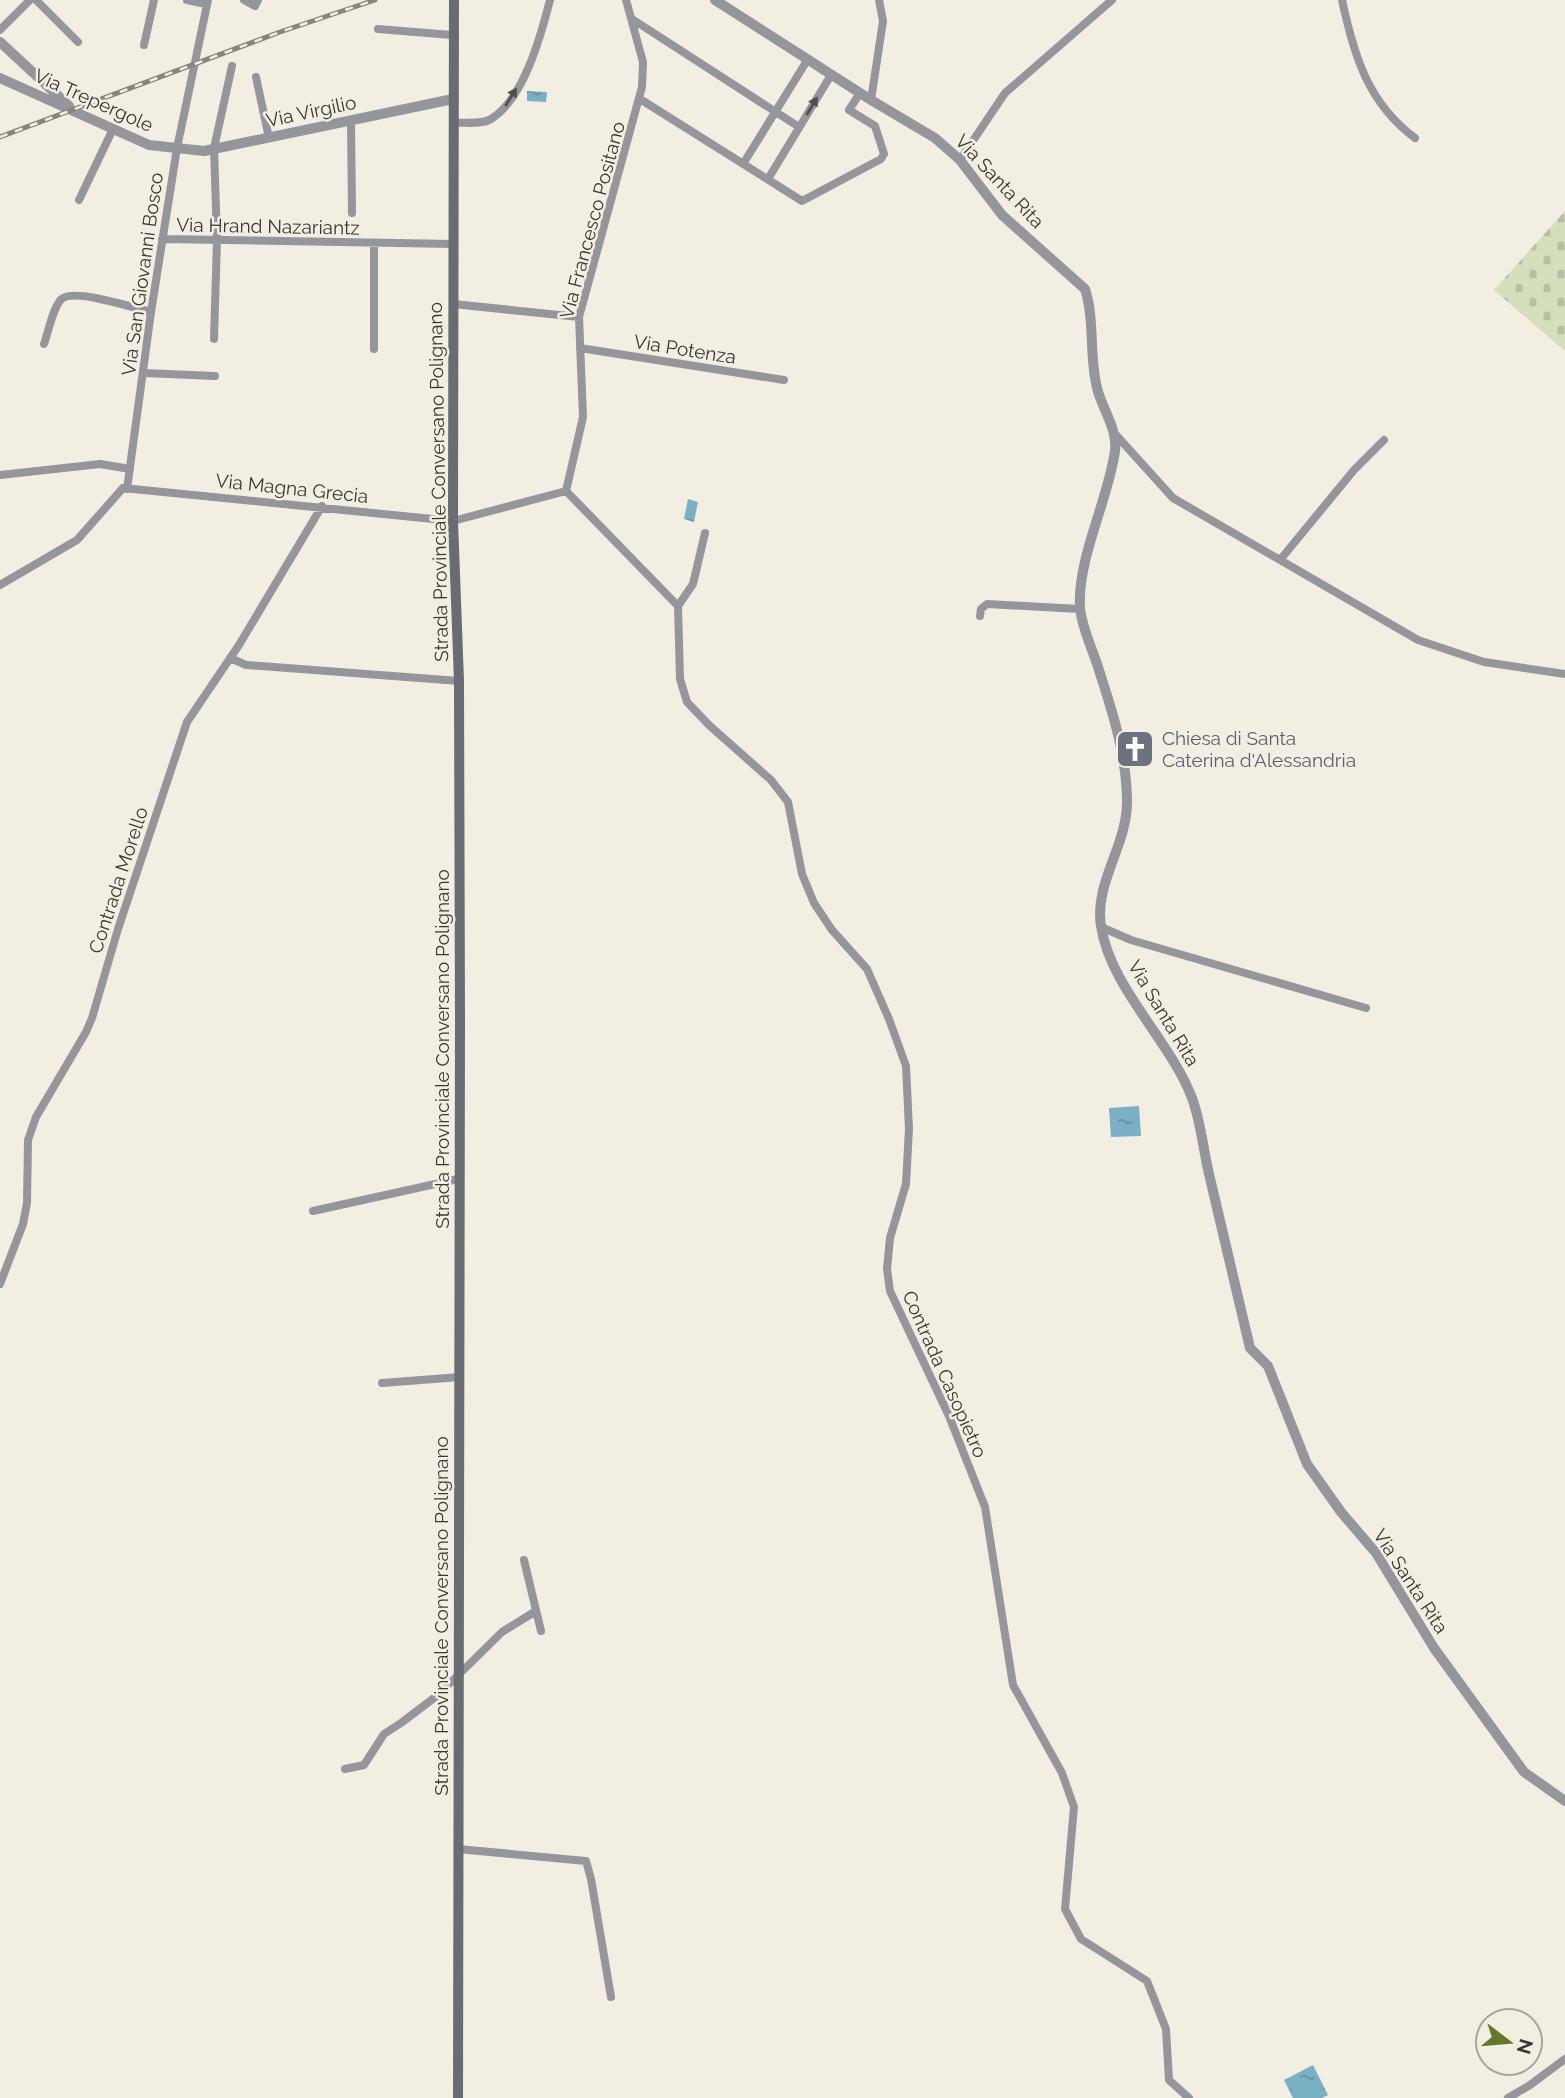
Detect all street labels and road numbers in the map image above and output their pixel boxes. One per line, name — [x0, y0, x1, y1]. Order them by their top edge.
street label: Via Trepergole — [31, 64, 157, 136]
street label: Via Virgilio — [264, 91, 358, 131]
street label: Via Francesco Positano — [555, 119, 629, 321]
street label: Via Santa Rita — [951, 130, 1049, 232]
street label: Via San Giovanni Bosco — [117, 171, 167, 377]
street label: Via Hrand Nazariantz — [176, 213, 360, 239]
street label: Strada Provinciale Conversano Polignano — [424, 302, 452, 662]
street label: Via Potenza — [632, 330, 738, 368]
street label: Via Magna Grecia — [215, 469, 369, 507]
street label: Contrada Morello — [84, 804, 152, 956]
street label: Strada Provinciale Conversano Polignano — [431, 869, 453, 1229]
street label: Via Santa Rita — [1124, 956, 1204, 1070]
street label: Contrada Casopietro — [898, 1287, 992, 1461]
street label: Strada Provinciale Conversano Polignano — [430, 1436, 452, 1796]
street label: Via Santa Rita — [1369, 1525, 1453, 1637]

